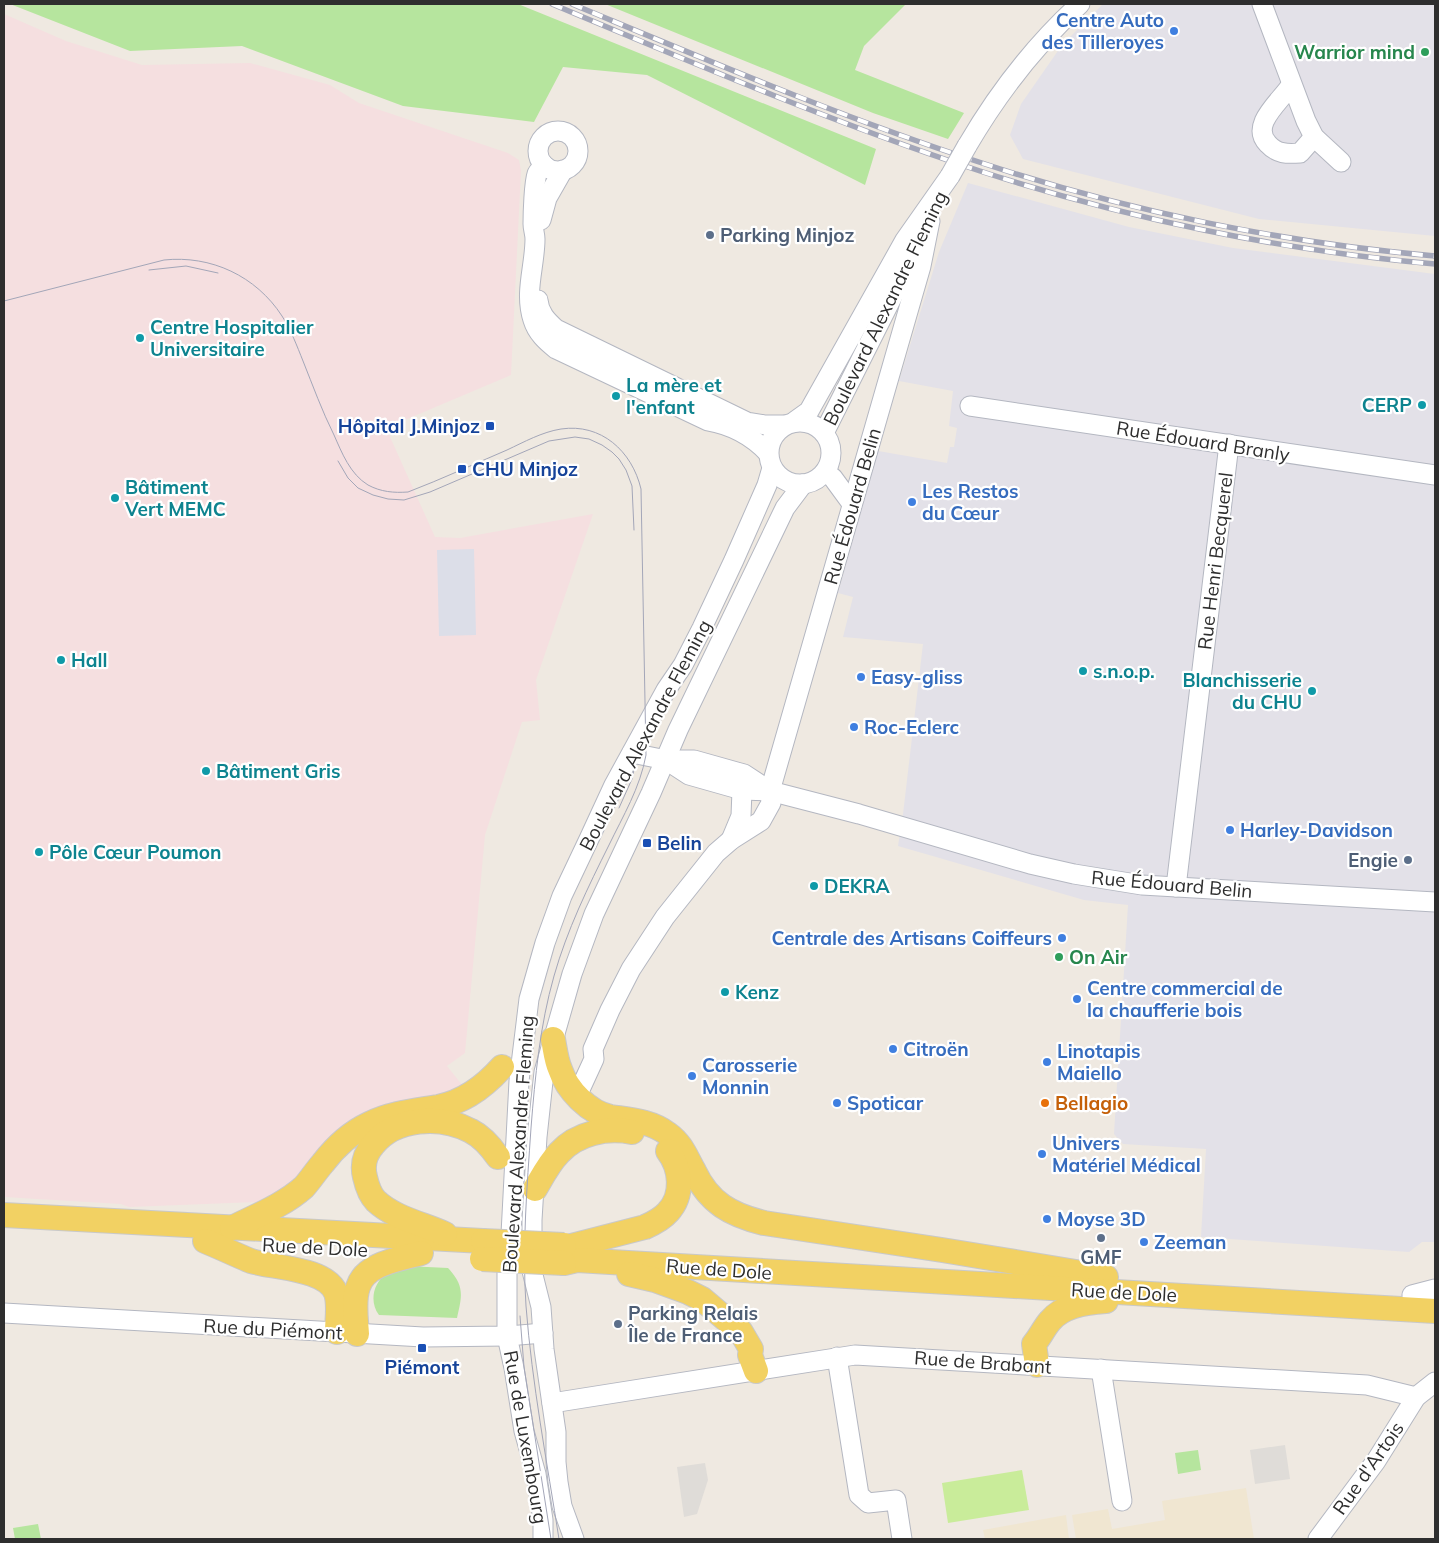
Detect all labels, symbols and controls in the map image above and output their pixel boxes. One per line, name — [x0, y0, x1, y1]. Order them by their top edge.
place label: Centre Auto des Tilleroyes — [1042, 8, 1164, 54]
marker: Centre Auto des Tilleroyes — [1168, 25, 1180, 37]
place label: Warrior mind — [1294, 40, 1415, 64]
marker: Warrior mind — [1419, 46, 1431, 58]
street label: Boulevard Alexandre Fleming — [818, 187, 952, 429]
place label: Parking Minjoz — [720, 223, 854, 247]
marker: Parking Minjoz — [704, 229, 716, 241]
place label: Centre Hospitalier Universitaire — [150, 315, 314, 361]
marker: Centre Hospitalier Universitaire — [134, 332, 146, 344]
place label: La mère et l'enfant — [626, 373, 722, 419]
marker: La mère et l'enfant — [610, 390, 622, 402]
place label: CERP — [1362, 393, 1412, 417]
marker: CERP — [1416, 399, 1428, 411]
place label: Hôpital J.Minjoz — [338, 414, 480, 438]
street label: Rue Édouard Branly — [1115, 415, 1291, 467]
marker: Hôpital J.Minjoz — [484, 420, 496, 432]
street label: Rue Édouard Belin — [818, 425, 886, 587]
place label: CHU Minjoz — [472, 457, 578, 481]
marker: CHU Minjoz — [456, 463, 468, 475]
street label: Rue Henri Becquerel — [1192, 471, 1238, 651]
place label: Bâtiment Vert MEMC — [124, 475, 226, 521]
place label: Les Restos du Cœur — [922, 479, 1018, 525]
marker: Bâtiment Vert MEMC — [109, 492, 121, 504]
marker: Les Restos du Cœur — [906, 496, 918, 508]
street label: Boulevard Alexandre Fleming — [574, 615, 716, 855]
place label: Hall — [71, 648, 107, 672]
marker: Hall — [55, 654, 67, 666]
place label: s.n.o.p. — [1093, 659, 1155, 683]
place label: Easy-gliss — [871, 665, 963, 689]
marker: s.n.o.p. — [1077, 665, 1089, 677]
place label: Blanchisserie du CHU — [1182, 668, 1302, 714]
marker: Easy-gliss — [855, 671, 867, 683]
marker: Blanchisserie du CHU — [1306, 685, 1318, 697]
place label: Roc-Eclerc — [864, 715, 960, 739]
marker: Roc-Eclerc — [848, 721, 860, 733]
place label: Bâtiment Gris — [216, 759, 340, 783]
marker: Bâtiment Gris — [200, 765, 212, 777]
place label: Harley-Davidson — [1240, 818, 1393, 842]
marker: Harley-Davidson — [1224, 824, 1236, 836]
place label: Belin — [657, 831, 702, 855]
marker: Belin — [641, 837, 653, 849]
place label: Pôle Cœur Poumon — [49, 840, 222, 864]
marker: Pôle Cœur Poumon — [33, 846, 45, 858]
place label: Engie — [1348, 848, 1398, 872]
marker: Engie — [1402, 854, 1414, 866]
street label: Rue Édouard Belin — [1090, 865, 1254, 903]
place label: DEKRA — [824, 874, 891, 898]
marker: DEKRA — [808, 880, 820, 892]
place label: Centrale des Artisans Coiffeurs — [772, 926, 1052, 950]
marker: Centrale des Artisans Coiffeurs — [1056, 932, 1068, 944]
place label: On Air — [1069, 945, 1128, 969]
marker: On Air — [1053, 951, 1065, 963]
place label: Centre commercial de la chaufferie bois — [1087, 976, 1283, 1022]
place label: Kenz — [735, 980, 779, 1004]
marker: Kenz — [719, 986, 731, 998]
marker: Centre commercial de la chaufferie bois — [1071, 993, 1083, 1005]
street label: Boulevard Alexandre Fleming — [497, 1014, 539, 1274]
place label: Citroën — [903, 1037, 969, 1061]
place label: Linotapis Maiello — [1057, 1039, 1140, 1085]
marker: Citroën — [887, 1043, 899, 1055]
place label: Carosserie Monnin — [702, 1053, 797, 1099]
marker: Linotapis Maiello — [1041, 1056, 1053, 1068]
marker: Carosserie Monnin — [686, 1070, 698, 1082]
place label: Spoticar — [847, 1091, 924, 1115]
place label: Bellagio — [1055, 1091, 1128, 1115]
marker: Spoticar — [831, 1097, 843, 1109]
marker: Bellagio — [1039, 1097, 1051, 1109]
place label: Univers Matériel Médical — [1052, 1131, 1201, 1177]
marker: Univers Matériel Médical — [1036, 1148, 1048, 1160]
place label: Moyse 3D — [1057, 1207, 1146, 1231]
marker: Moyse 3D — [1041, 1213, 1053, 1225]
place label: Zeeman — [1154, 1230, 1226, 1254]
street label: Rue de Dole — [261, 1232, 369, 1262]
marker: GMF — [1095, 1232, 1107, 1244]
marker: Zeeman — [1138, 1236, 1150, 1248]
place label: GMF — [1080, 1245, 1122, 1269]
street label: Rue de Dole — [665, 1253, 773, 1285]
street label: Rue de Dole — [1070, 1277, 1178, 1307]
place label: Parking Relais Île de France — [627, 1301, 758, 1347]
street label: Rue du Piémont — [203, 1313, 344, 1345]
marker: Parking Relais Île de France — [612, 1318, 624, 1330]
marker: Piémont — [416, 1342, 428, 1354]
street label: Rue de Brabant — [913, 1345, 1053, 1379]
street label: Rue de Luxembourg — [499, 1348, 553, 1526]
place label: Piémont — [384, 1355, 460, 1379]
street label: Rue d'Artois — [1327, 1417, 1409, 1519]

